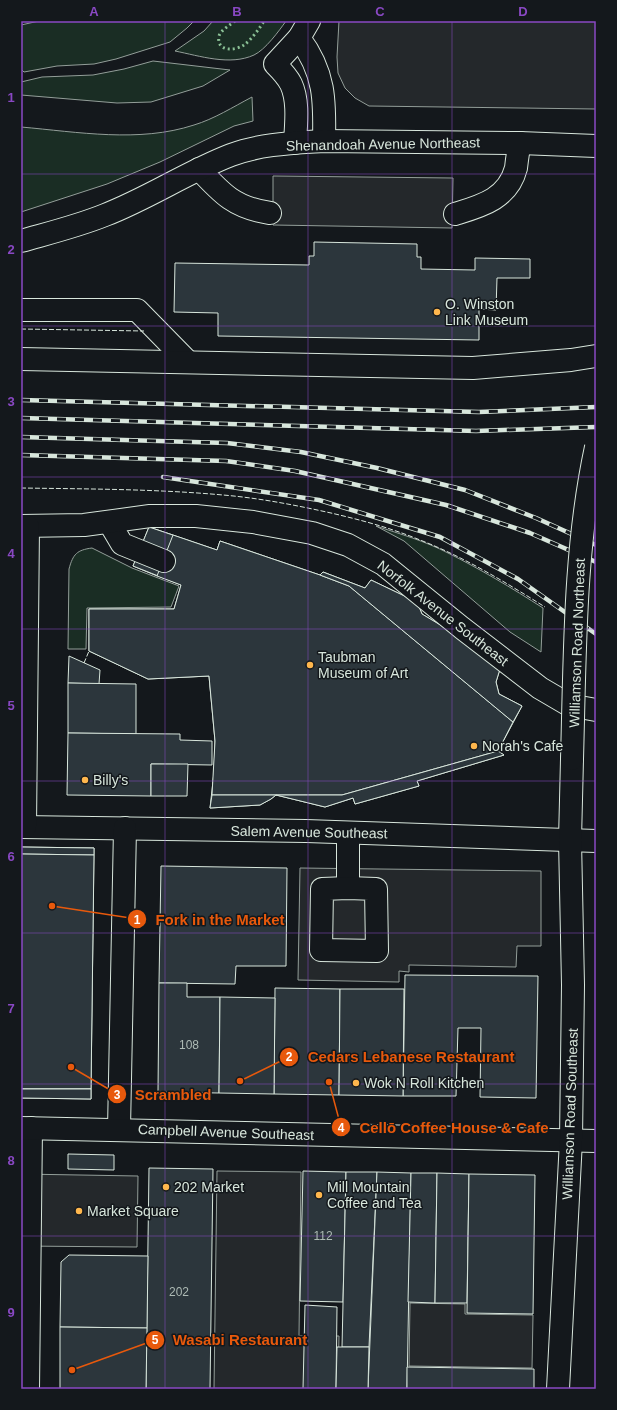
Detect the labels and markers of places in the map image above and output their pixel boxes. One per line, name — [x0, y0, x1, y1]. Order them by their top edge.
place label: O. Winston Link Museum — [445, 296, 528, 328]
marker: O. Winston Link Museum — [432, 307, 442, 317]
place label: Taubman Museum of Art — [318, 649, 408, 681]
marker: Taubman Museum of Art — [305, 660, 315, 670]
place label: Norah's Cafe — [482, 738, 563, 754]
marker: Norah's Cafe — [469, 741, 479, 751]
place label: Billy's — [93, 772, 128, 788]
marker: Billy's — [80, 775, 90, 785]
callout: Fork in the Market — [127, 906, 292, 933]
callout: Cedars Lebanese Restaurant — [279, 1044, 522, 1071]
place label: Wok N Roll Kitchen — [364, 1075, 484, 1091]
marker: Wok N Roll Kitchen — [351, 1078, 361, 1088]
callout: Scrambled — [107, 1081, 220, 1108]
callout: Cellō Coffee House & Cafe — [331, 1114, 557, 1141]
place label: 202 Market — [174, 1179, 244, 1195]
place label: Mill Mountain Coffee and Tea — [327, 1179, 422, 1211]
marker: 202 Market — [161, 1182, 171, 1192]
marker: Mill Mountain Coffee and Tea — [314, 1190, 324, 1200]
place label: Market Square — [87, 1203, 179, 1219]
marker: Market Square — [74, 1206, 84, 1216]
callout: Wasabi Restaurant — [145, 1327, 315, 1354]

